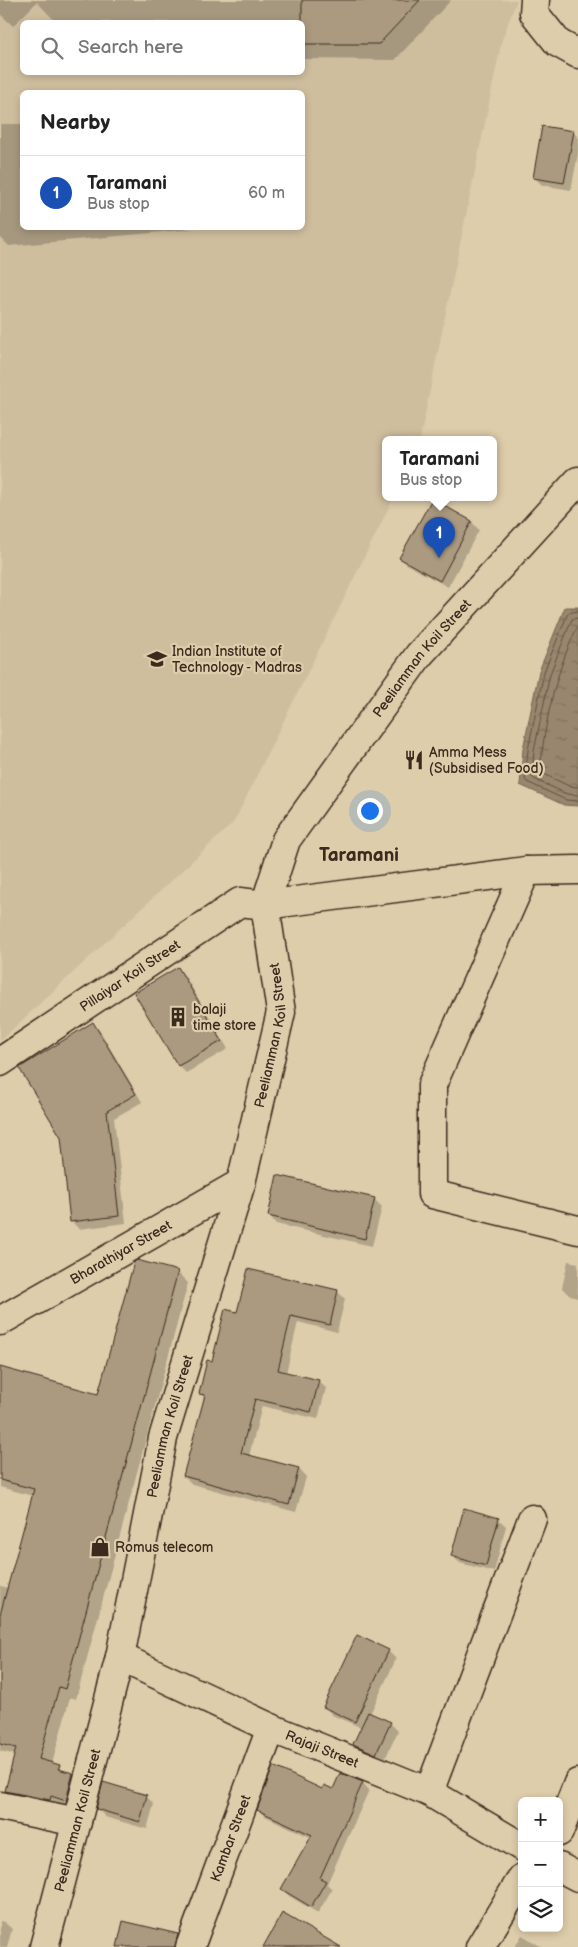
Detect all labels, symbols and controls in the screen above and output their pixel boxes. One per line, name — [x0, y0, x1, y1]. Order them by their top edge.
search box — [20, 20, 305, 75]
icon: search — [38, 34, 66, 62]
text: Search here — [78, 36, 183, 59]
text: Nearby — [40, 110, 110, 135]
text: Taramani — [87, 172, 167, 195]
text: 1 — [53, 184, 59, 203]
text: 60 m — [248, 184, 285, 203]
text: Bus stop — [87, 195, 150, 214]
popup — [382, 436, 497, 501]
text: Taramani — [399, 448, 480, 471]
text: Bus stop — [399, 471, 462, 490]
pin: 1 — [423, 517, 455, 558]
street label: Peeliamman Koil Street — [369, 595, 475, 720]
place label: Indian Institute of Technology - Madras — [172, 643, 302, 676]
school or university icon: Indian Institute of Technology - Madras — [146, 648, 168, 670]
place label: Amma Mess (Subsidised Food) — [429, 744, 544, 777]
restaurant icon: Amma Mess (Subsidised Food) — [403, 749, 425, 771]
your location — [357, 798, 383, 824]
district label: Taramani — [319, 844, 399, 867]
street label: Pillaiyar Koil Street — [76, 935, 184, 1015]
street label: Peeliamman Koil Street — [250, 961, 290, 1109]
place label: balaji time store — [193, 1001, 256, 1034]
building icon: balaji time store — [167, 1006, 189, 1028]
street label: Bharathiyar Street — [67, 1216, 175, 1288]
street label: Peeliamman Koil Street — [143, 1352, 197, 1499]
shop icon: Romus telecom — [89, 1536, 111, 1558]
place label: Romus telecom — [115, 1539, 213, 1556]
street label: Rajaji Street — [283, 1726, 362, 1771]
street label: Peeliamman Koil Street — [50, 1746, 104, 1894]
street label: Kambar Street — [206, 1792, 254, 1884]
map controls — [518, 1797, 563, 1932]
button: + — [518, 1797, 563, 1842]
button: − — [518, 1842, 563, 1887]
button: layers — [518, 1887, 563, 1932]

